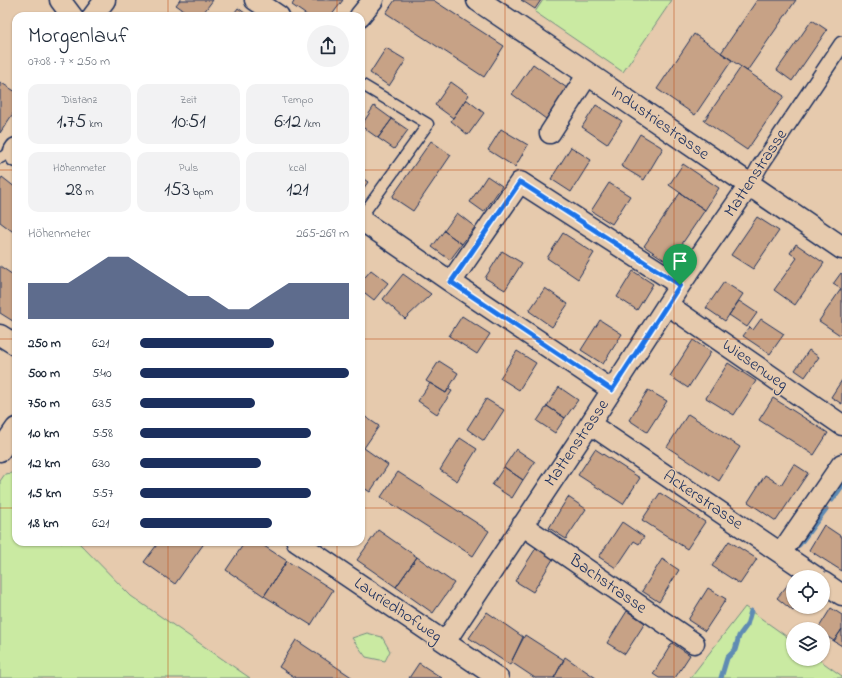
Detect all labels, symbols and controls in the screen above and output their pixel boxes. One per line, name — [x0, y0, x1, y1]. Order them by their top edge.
text: Morgenlauf — [28, 21, 129, 53]
button: share — [307, 25, 349, 67]
text: 07:08 · 7 × 250 m — [28, 52, 110, 71]
street label: Industriestrasse — [605, 80, 715, 167]
text: Distanz — [62, 92, 97, 108]
text: Zeit — [180, 92, 197, 108]
text: Tempo — [282, 92, 313, 108]
text: 1.75 — [56, 108, 87, 137]
text: 10:51 — [171, 108, 206, 137]
text: 6:12 — [274, 108, 301, 137]
text: km — [87, 116, 103, 132]
text: /km — [301, 116, 321, 132]
street label: Mattenstrasse — [718, 124, 794, 222]
text: Höhenmeter — [53, 160, 106, 176]
text: Puls — [179, 160, 198, 176]
text: kcal — [289, 160, 306, 176]
text: 28 — [65, 176, 83, 205]
text: 153 — [164, 176, 190, 205]
text: 121 — [286, 176, 309, 205]
text: m — [83, 184, 94, 200]
text: bpm — [190, 184, 213, 200]
text: Höhenmeter — [28, 224, 90, 243]
text: 265–269 m — [296, 224, 349, 243]
pin — [663, 244, 697, 285]
icon: arrive — [669, 250, 691, 272]
street label: Wiesenweg — [716, 333, 793, 399]
text: 250 m — [28, 334, 61, 353]
text: 6:21 — [92, 334, 109, 353]
text: 500 m — [28, 364, 60, 383]
text: 5:40 — [92, 364, 112, 383]
text: 750 m — [28, 394, 60, 413]
text: 6:35 — [92, 394, 112, 413]
street label: Mattenstrasse — [538, 394, 616, 492]
text: 1.0 km — [28, 424, 59, 443]
text: 5:58 — [92, 424, 113, 443]
text: 1.2 km — [28, 454, 60, 473]
text: 6:30 — [92, 454, 110, 473]
street label: Ackerstrasse — [658, 464, 748, 536]
text: 1.5 km — [28, 484, 61, 503]
text: 5:57 — [92, 484, 113, 503]
text: 1.8 km — [28, 514, 59, 533]
text: 6:21 — [92, 514, 109, 533]
street label: Bachstrasse — [563, 547, 652, 620]
map controls — [786, 570, 830, 666]
button: locate — [786, 570, 830, 614]
street label: Lauriedhofweg — [348, 571, 447, 651]
button: layers — [786, 622, 830, 666]

